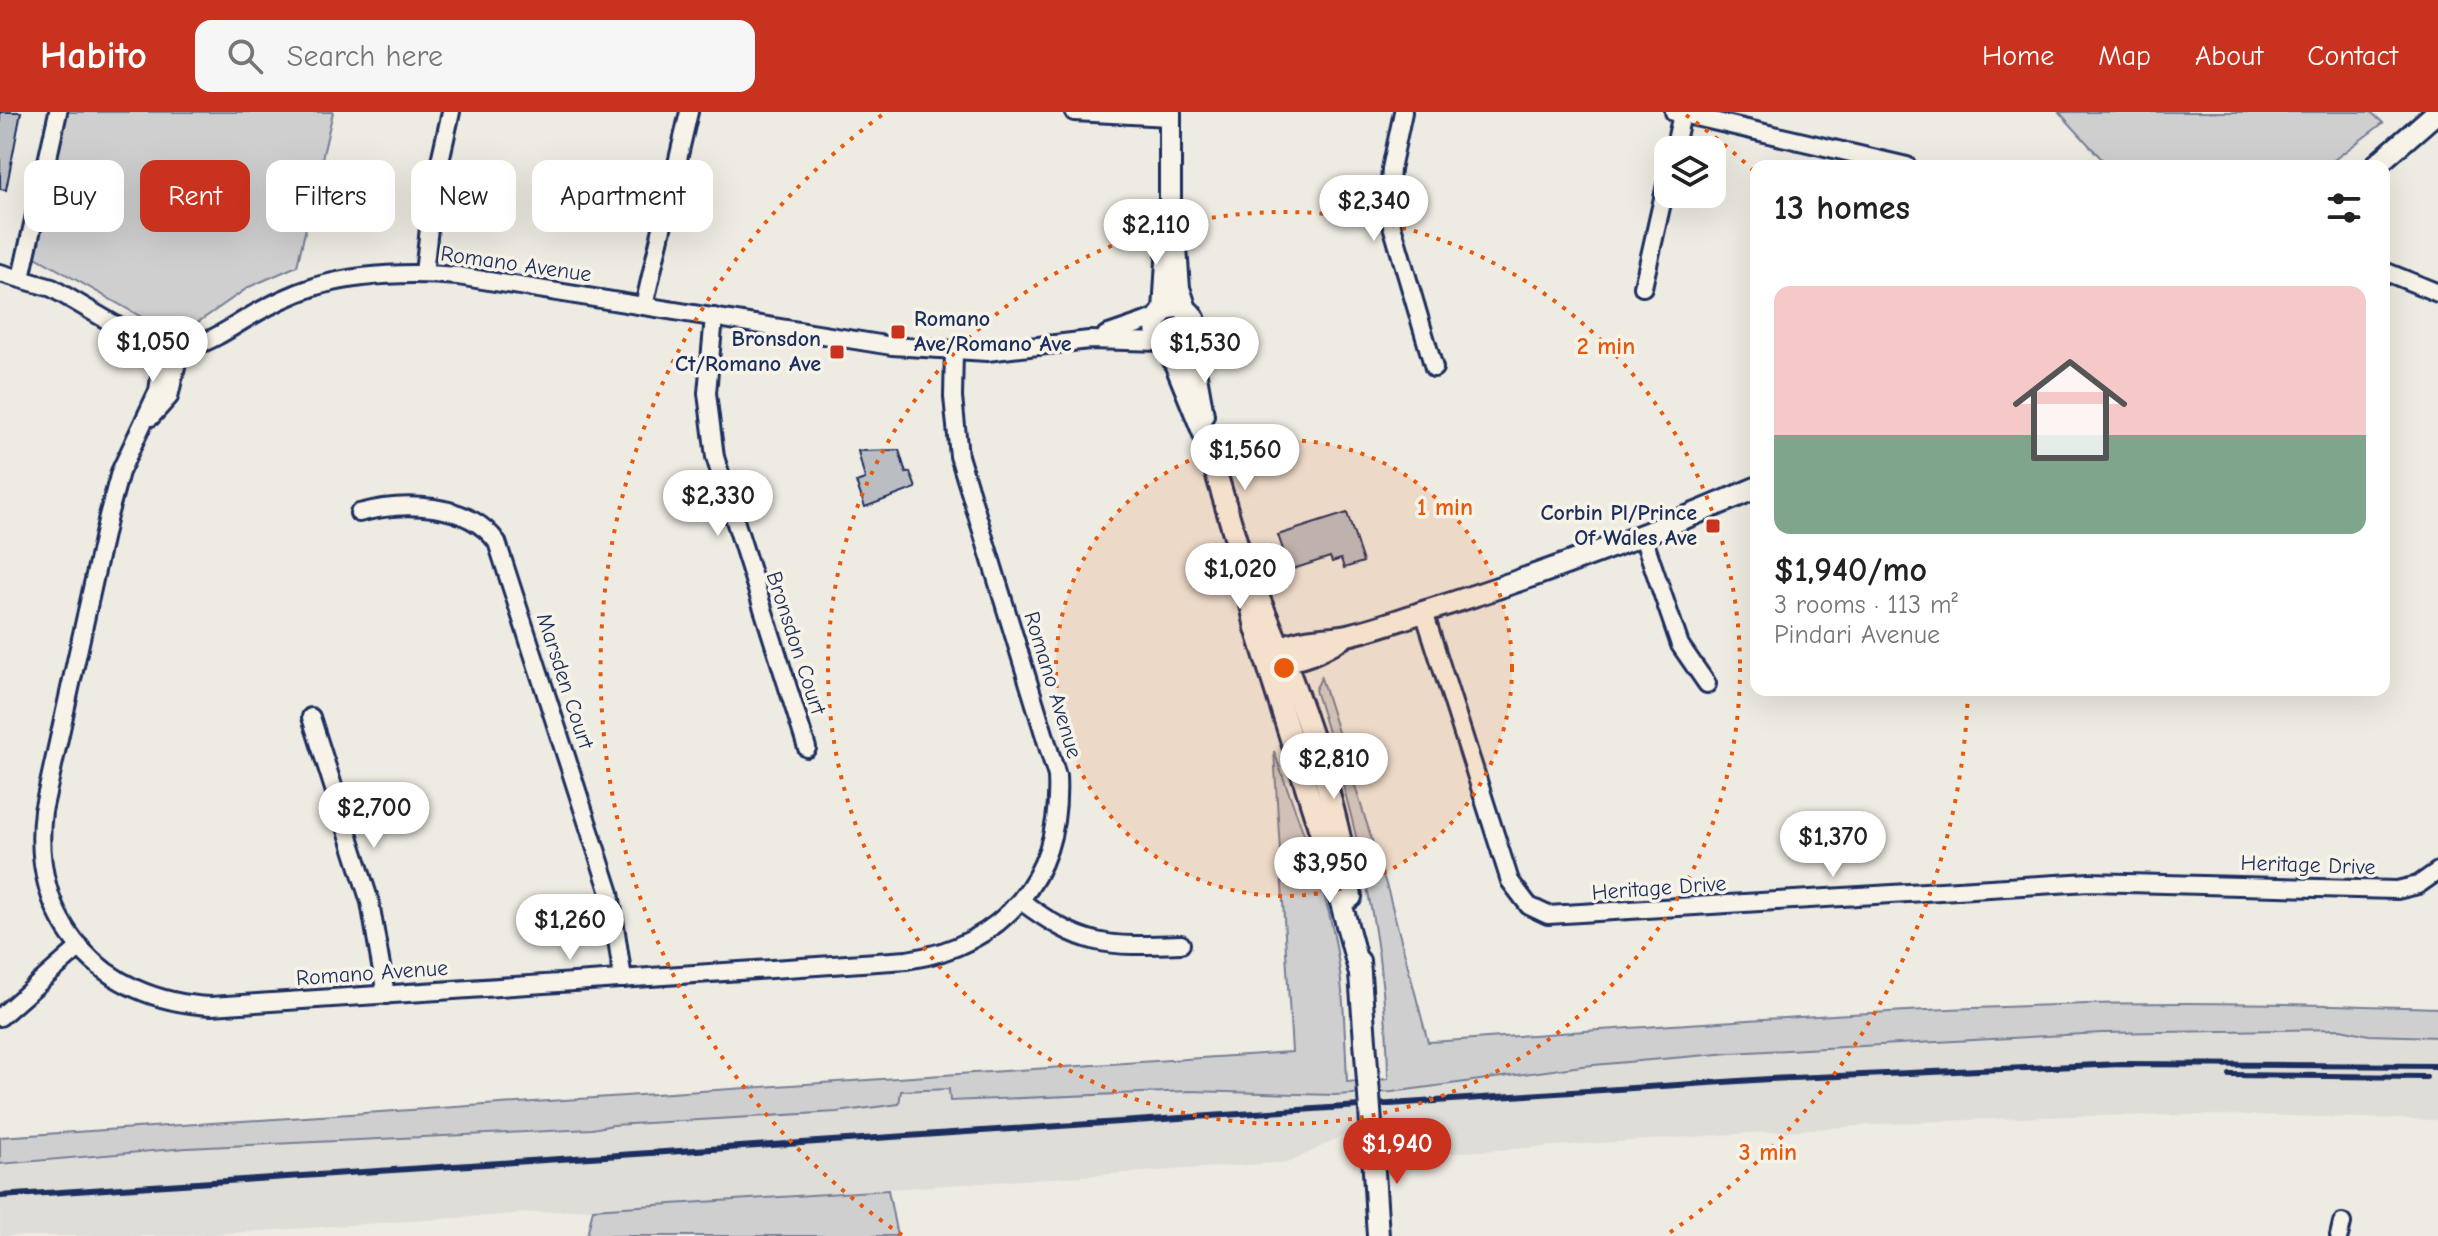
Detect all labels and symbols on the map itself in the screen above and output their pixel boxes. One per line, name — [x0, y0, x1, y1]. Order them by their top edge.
pin: $2,340 — [1309, 175, 1439, 243]
pin: $2,110 — [1091, 199, 1221, 267]
street label: Romano Avenue — [439, 241, 593, 287]
place label: Romano Ave/Romano Ave — [914, 306, 1072, 357]
pin: $1,050 — [88, 316, 218, 384]
pin: $1,530 — [1140, 317, 1270, 385]
marker: Romano Ave/Romano Ave — [889, 323, 907, 341]
place label: Bronsdon Ct/Romano Ave — [675, 326, 821, 377]
text: 2 min — [1577, 332, 1635, 360]
marker: Bronsdon Ct/Romano Ave — [828, 343, 846, 361]
pin: $1,560 — [1180, 424, 1310, 492]
pin: $2,330 — [653, 470, 783, 538]
text: 1 min — [1417, 493, 1473, 521]
place label: Corbin Pl/Prince Of Wales Ave — [1540, 500, 1697, 551]
marker: Corbin Pl/Prince Of Wales Ave — [1704, 517, 1722, 535]
pin: $1,020 — [1175, 543, 1305, 611]
street label: Bronsdon Court — [761, 568, 832, 719]
street label: Romano Avenue — [1018, 608, 1088, 762]
street label: Marsden Court — [531, 610, 599, 753]
centre of rings — [1270, 654, 1298, 682]
pin: $2,810 — [1269, 733, 1399, 801]
pin: $2,700 — [309, 782, 439, 850]
pin: $1,370 — [1768, 811, 1898, 879]
pin: $3,950 — [1265, 837, 1395, 905]
street label: Heritage Drive — [2240, 850, 2376, 880]
street label: Heritage Drive — [1591, 870, 1727, 906]
pin: $1,260 — [505, 894, 635, 962]
street label: Romano Avenue — [295, 955, 449, 991]
pin: $1,940 — [1332, 1118, 1462, 1186]
text: 3 min — [1739, 1138, 1797, 1166]

